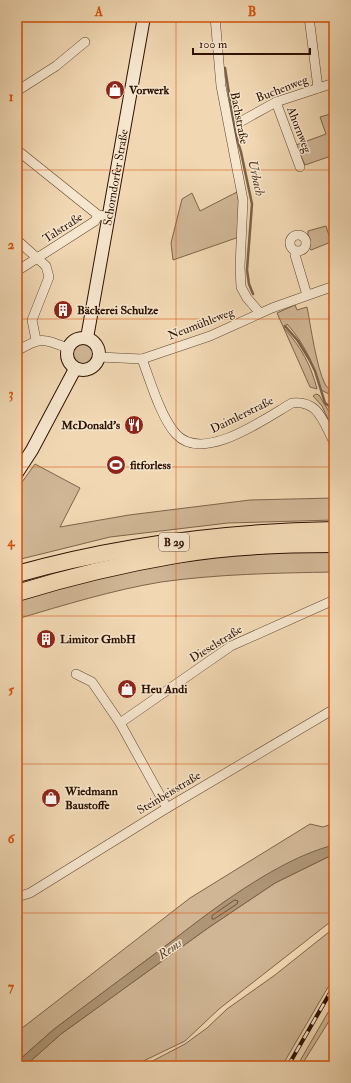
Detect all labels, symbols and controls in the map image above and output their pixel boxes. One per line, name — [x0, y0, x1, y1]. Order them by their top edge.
text: A — [94, 4, 104, 20]
text: B — [248, 4, 256, 20]
scale bar — [193, 30, 310, 56]
text: 100 m — [199, 37, 228, 52]
street label: Buchenweg — [254, 72, 311, 106]
shop icon: Vorwerk — [104, 79, 126, 101]
place label: Vorwerk — [128, 83, 170, 98]
text: 1 — [9, 89, 14, 105]
street label: Bachstraße — [227, 91, 251, 145]
street label: Ahornweg — [283, 104, 315, 156]
street label: Schorndorfer Straße — [100, 128, 131, 227]
water label: Urbach — [244, 158, 268, 198]
street label: Talstraße — [40, 210, 86, 246]
text: 2 — [8, 237, 15, 253]
building icon: Bäckerei Schulze — [52, 299, 74, 321]
place label: Bäckerei Schulze — [77, 303, 159, 318]
street label: Neumühleweg — [166, 304, 237, 343]
text: 3 — [9, 386, 14, 402]
street label: Daimlerstraße — [208, 393, 276, 437]
restaurant icon: McDonald's — [123, 414, 145, 436]
place label: McDonald's — [60, 418, 120, 433]
sports icon: fitforless — [105, 454, 127, 476]
place label: fitforless — [129, 458, 171, 473]
road number: B 29 — [159, 533, 189, 551]
text: 4 — [6, 534, 15, 550]
street label: Dieselstraße — [187, 622, 245, 666]
building icon: Limitor GmbH — [35, 628, 57, 650]
place label: Limitor GmbH — [60, 632, 136, 647]
shop icon: Heu Andi — [116, 678, 138, 700]
text: 5 — [8, 682, 14, 698]
place label: Heu Andi — [141, 682, 188, 697]
street label: Steinbeisstraße — [134, 768, 204, 818]
place label: Wiedmann Baustoffe — [64, 784, 119, 813]
shop icon: Wiedmann Baustoffe — [40, 787, 62, 809]
text: 6 — [8, 831, 16, 847]
water label: Rems — [154, 935, 185, 963]
text: 7 — [8, 979, 15, 995]

